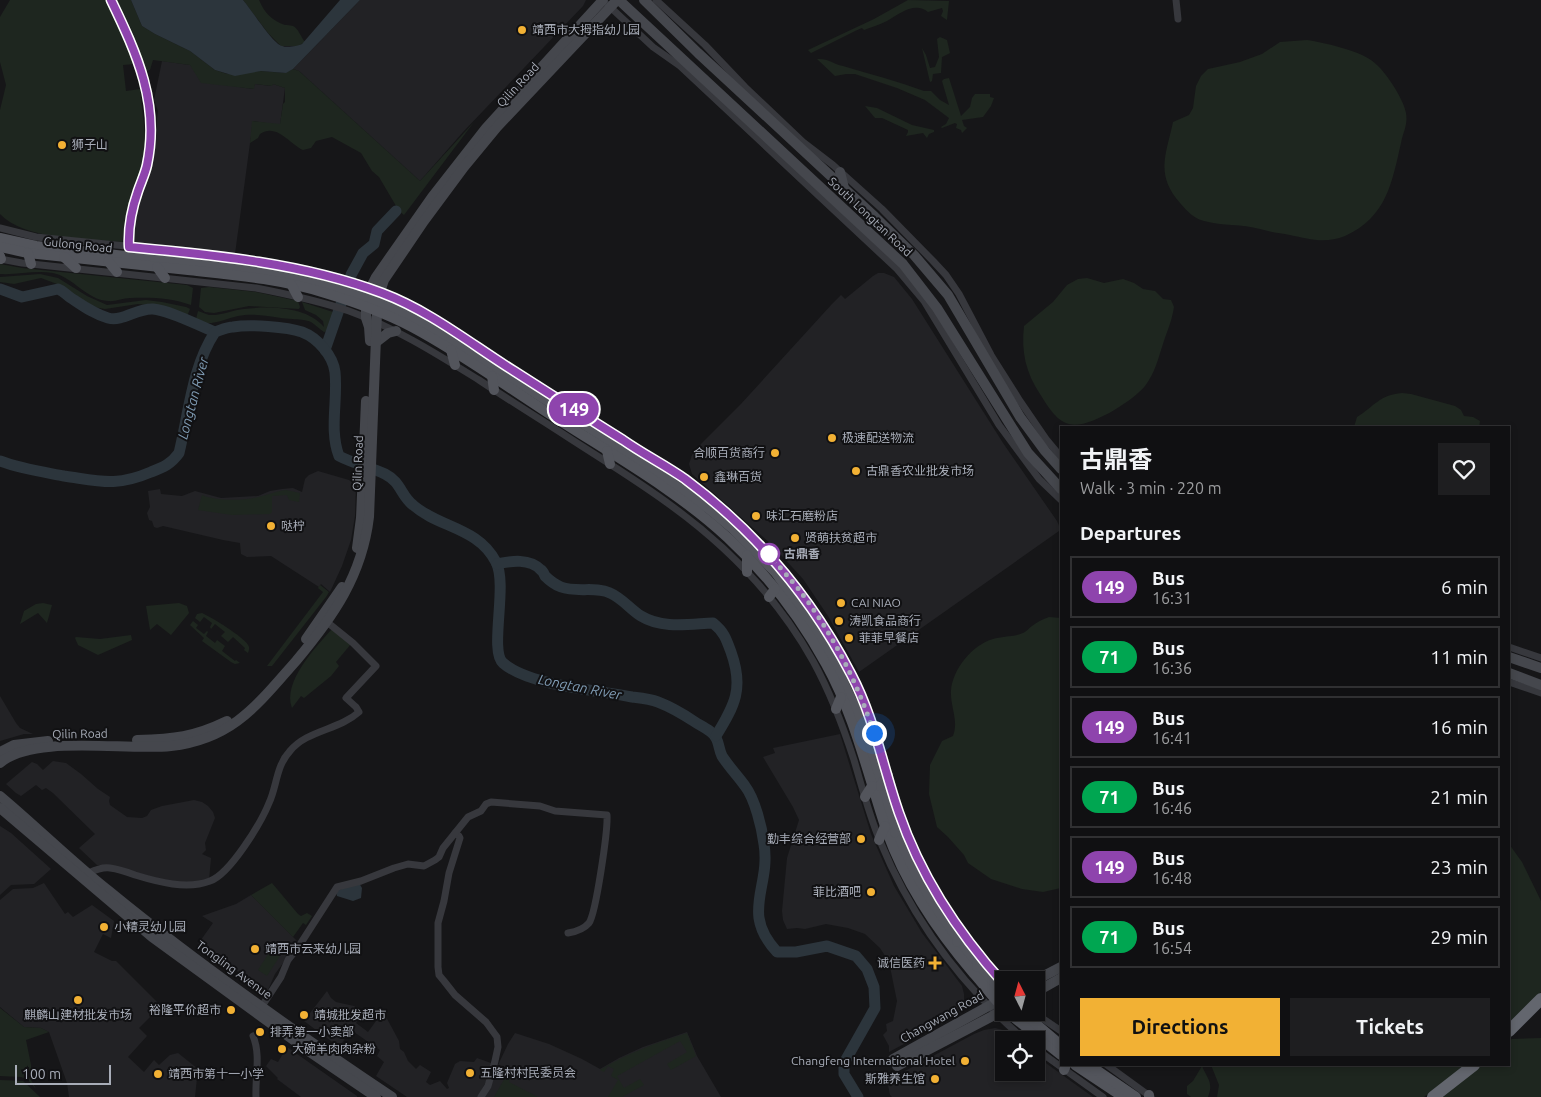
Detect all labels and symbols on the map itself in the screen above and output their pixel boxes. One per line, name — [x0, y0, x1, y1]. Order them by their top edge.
place label: 靖西市大拇指幼儿园 — [532, 23, 640, 36]
marker: 靖西市大拇指幼儿园 — [516, 24, 528, 36]
street label: Qilin Road — [494, 60, 541, 109]
place label: 狮子山 — [72, 138, 108, 151]
marker: 狮子山 — [56, 139, 68, 151]
street label: South Longtan Road — [826, 175, 915, 259]
street label: Gulong Road — [43, 234, 113, 255]
water label: Longtan River — [174, 355, 212, 441]
line badge: 149 — [545, 393, 603, 425]
place label: 极速配送物流 — [842, 431, 914, 444]
marker: 极速配送物流 — [826, 432, 838, 444]
street label: Qilin Road — [350, 435, 365, 491]
place label: 合顺百货商行 — [693, 446, 765, 459]
marker: 合顺百货商行 — [769, 447, 781, 459]
place label: 古鼎香农业批发市场 — [866, 464, 974, 477]
marker: 古鼎香农业批发市场 — [850, 465, 862, 477]
place label: 鑫琳百货 — [714, 470, 762, 483]
marker: 鑫琳百货 — [698, 471, 710, 483]
place label: 味汇石磨粉店 — [766, 509, 838, 522]
marker: 味汇石磨粉店 — [750, 510, 762, 522]
place label: 哒柠 — [281, 519, 305, 532]
marker: 哒柠 — [265, 520, 277, 532]
place label: 贤萌扶贫超市 — [805, 531, 877, 544]
marker: 贤萌扶贫超市 — [789, 532, 801, 544]
marker: 古鼎香 — [758, 543, 780, 565]
place label: 古鼎香 — [784, 547, 820, 560]
place label: CAI NIAO — [851, 596, 901, 609]
marker: CAI NIAO — [835, 597, 847, 609]
place label: 涛凯食品商行 — [849, 614, 921, 627]
marker: 涛凯食品商行 — [833, 615, 845, 627]
place label: 菲菲早餐店 — [859, 631, 919, 644]
marker: 菲菲早餐店 — [843, 632, 855, 644]
water label: Longtan River — [537, 671, 624, 703]
your location — [862, 721, 887, 746]
street label: Qilin Road — [52, 727, 108, 740]
place label: 勤丰综合经营部 — [767, 832, 851, 845]
marker: 勤丰综合经营部 — [855, 833, 867, 845]
place label: 菲比酒吧 — [813, 885, 861, 898]
marker: 菲比酒吧 — [865, 886, 877, 898]
place label: 小精灵幼儿园 — [114, 920, 186, 933]
marker: 小精灵幼儿园 — [98, 921, 110, 933]
street label: Tongling Avenue — [194, 938, 274, 1001]
place label: 靖西市云来幼儿园 — [265, 942, 361, 955]
marker: 靖西市云来幼儿园 — [249, 943, 261, 955]
place label: 诚信医药 — [877, 956, 925, 969]
marker: 诚信医药 — [929, 957, 941, 969]
north arrow — [995, 971, 1045, 1021]
street label: Changwang Road — [898, 988, 986, 1045]
marker: 麒麟山建材批发市场 — [72, 994, 84, 1006]
place label: 裕隆平价超市 — [149, 1003, 221, 1016]
marker: 裕隆平价超市 — [225, 1004, 237, 1016]
place label: 麒麟山建材批发市场 — [24, 1008, 132, 1021]
place label: 靖城批发超市 — [314, 1008, 386, 1021]
marker: 靖城批发超市 — [298, 1009, 310, 1021]
place label: 排弄第一小卖部 — [270, 1025, 354, 1038]
marker: 排弄第一小卖部 — [254, 1026, 266, 1038]
place label: 大碗羊肉肉杂粉 — [292, 1042, 376, 1055]
marker: 大碗羊肉肉杂粉 — [276, 1043, 288, 1055]
place label: Changfeng International Hotel — [791, 1054, 955, 1067]
marker: Changfeng International Hotel — [959, 1055, 971, 1067]
scale bar — [15, 1062, 111, 1085]
place label: 五隆村村民委员会 — [480, 1066, 576, 1079]
place label: 靖西市第十一小学 — [168, 1067, 264, 1080]
marker: 五隆村村民委员会 — [464, 1067, 476, 1079]
marker: 靖西市第十一小学 — [152, 1068, 164, 1080]
place label: 斯雅养生馆 — [865, 1072, 925, 1085]
marker: 斯雅养生馆 — [929, 1073, 941, 1085]

